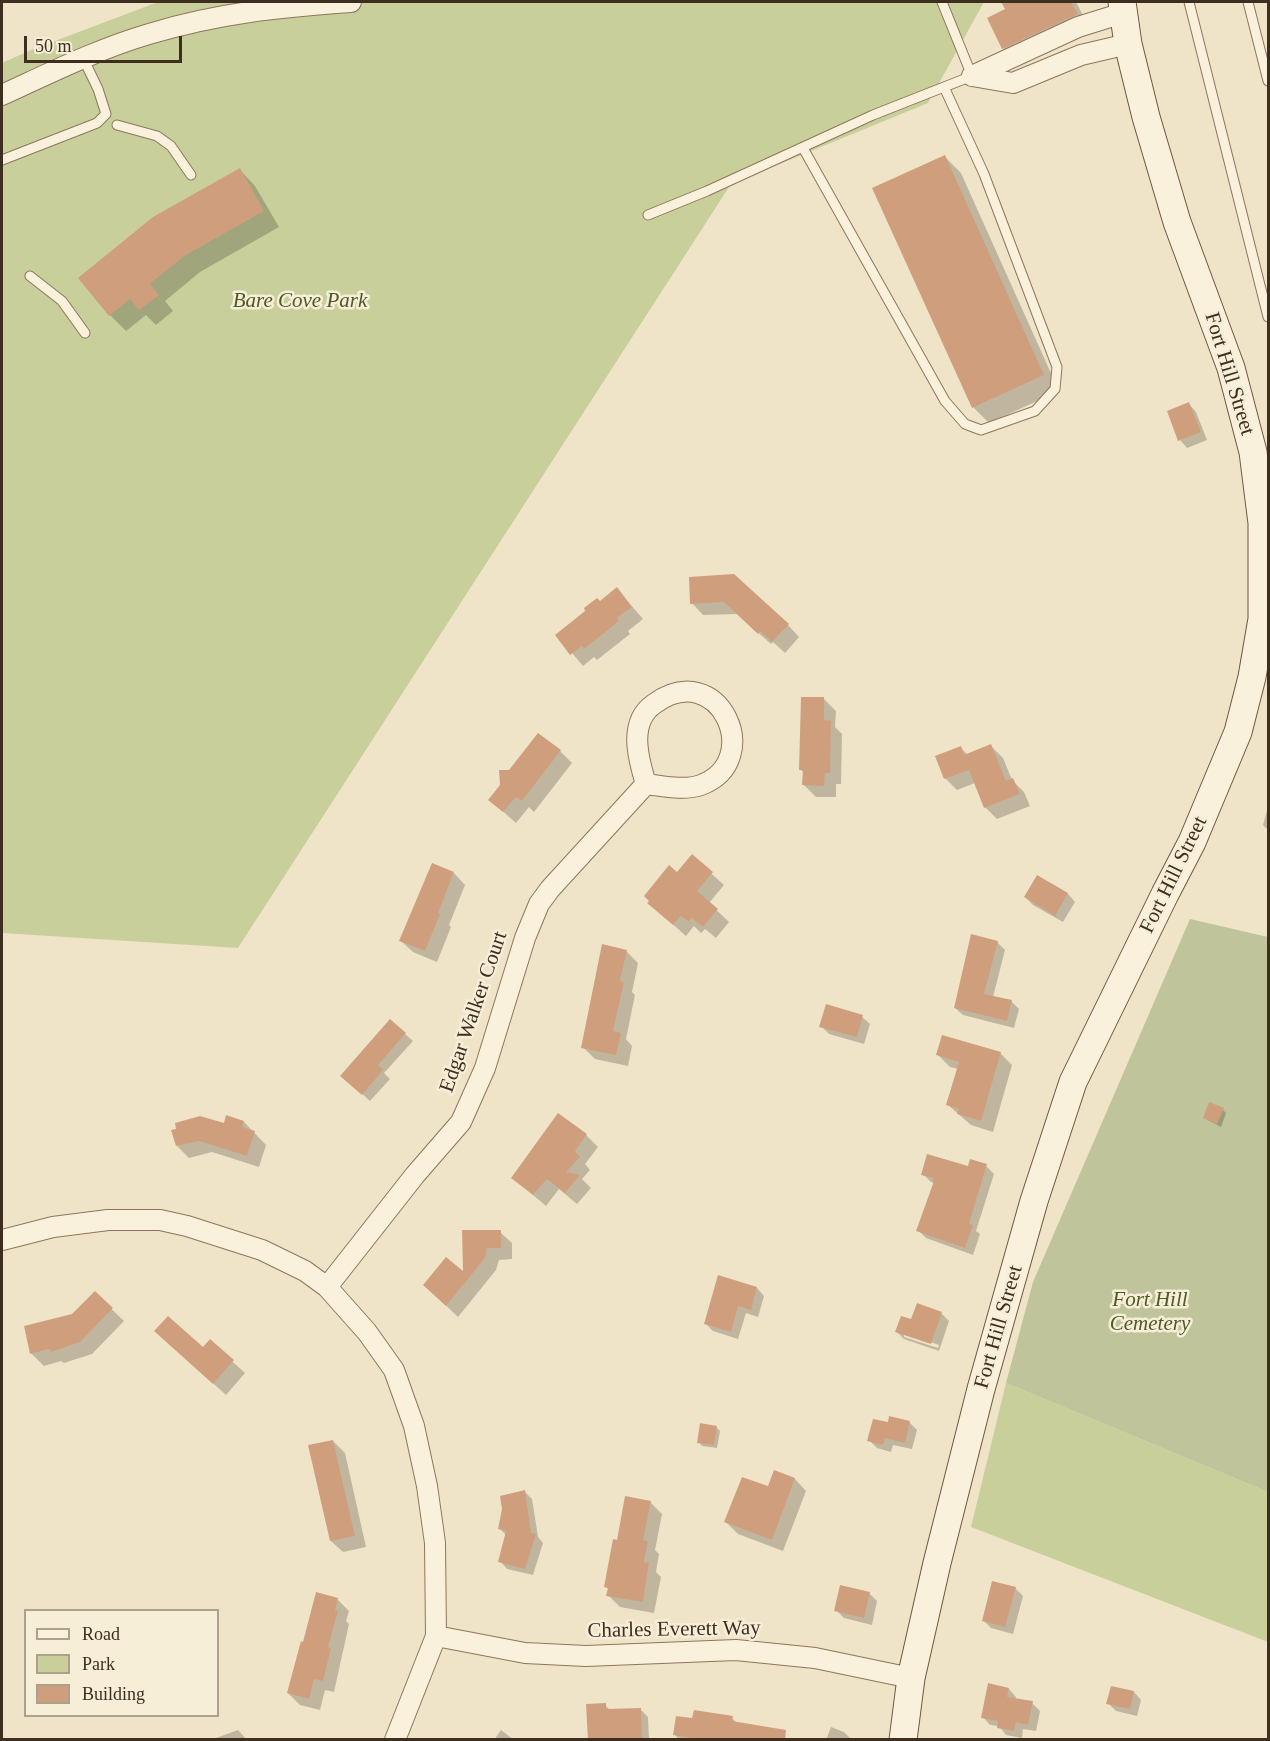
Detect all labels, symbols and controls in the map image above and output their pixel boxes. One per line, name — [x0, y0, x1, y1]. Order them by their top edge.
scale bar — [27, 24, 184, 62]
text: 50 m — [35, 36, 72, 56]
park label: Bare Cove Park — [233, 288, 367, 314]
street label: Fort Hill Street — [1198, 310, 1260, 438]
street label: Fort Hill Street — [1135, 812, 1213, 938]
street label: Edgar Walker Court — [435, 928, 513, 1096]
street label: Fort Hill Street — [969, 1262, 1029, 1392]
park label: Fort Hill Cemetery — [1110, 1287, 1190, 1337]
legend — [24, 1609, 219, 1717]
street label: Charles Everett Way — [587, 1616, 761, 1644]
text: Road — [82, 1624, 120, 1644]
text: Park — [82, 1654, 115, 1674]
text: Building — [82, 1684, 145, 1704]

